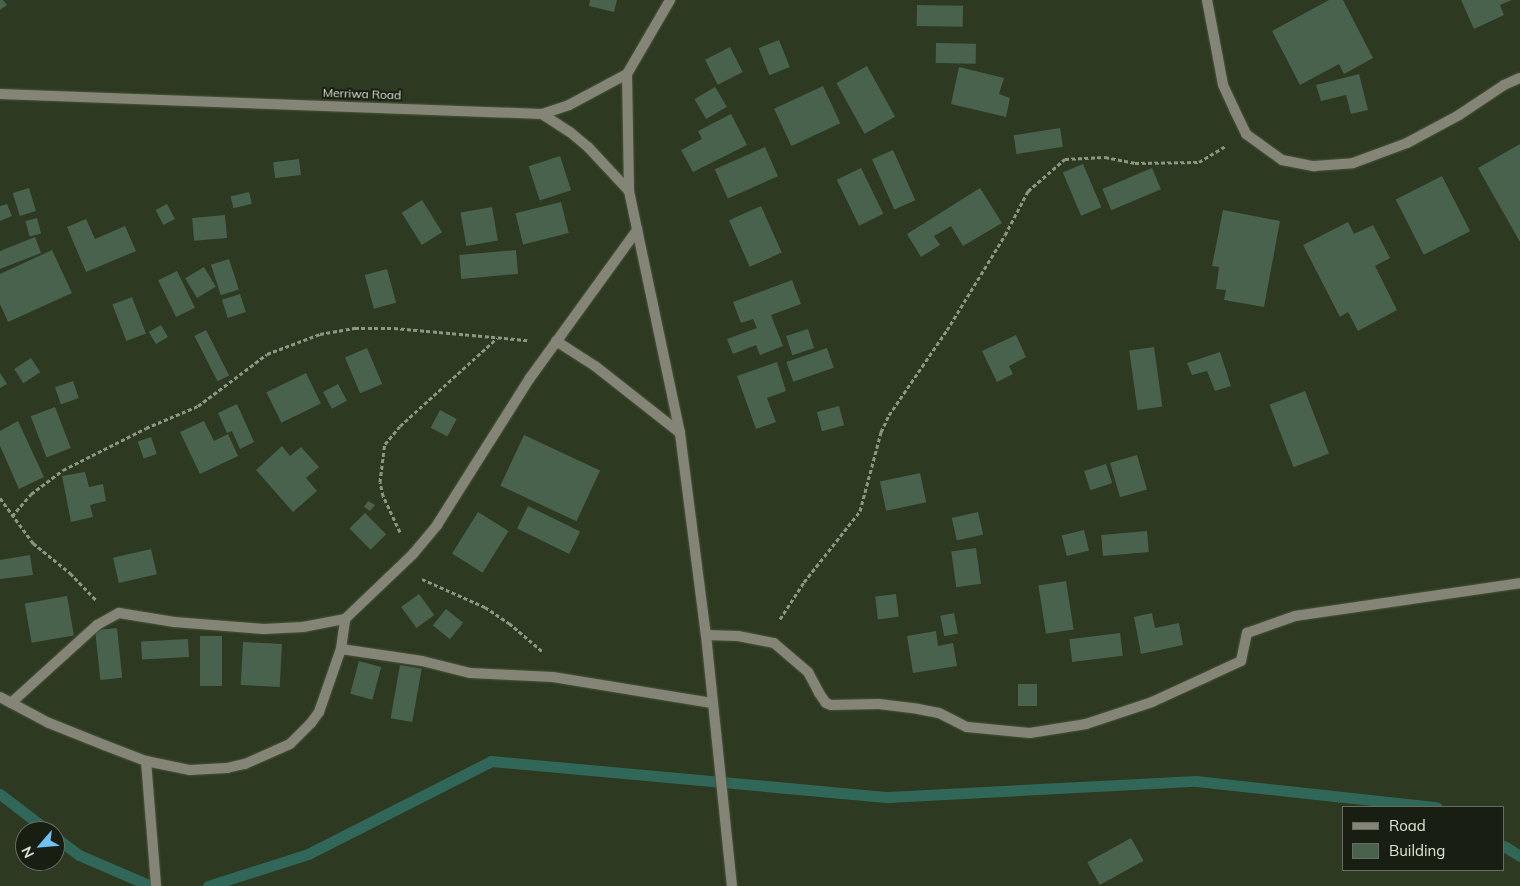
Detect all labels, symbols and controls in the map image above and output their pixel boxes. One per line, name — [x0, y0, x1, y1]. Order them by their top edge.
street label: Merriwa Road — [323, 85, 401, 103]
legend — [1342, 806, 1505, 871]
text: Road — [1389, 816, 1426, 835]
north arrow — [15, 821, 65, 871]
text: Building — [1389, 841, 1445, 860]
text: N — [17, 844, 38, 861]

